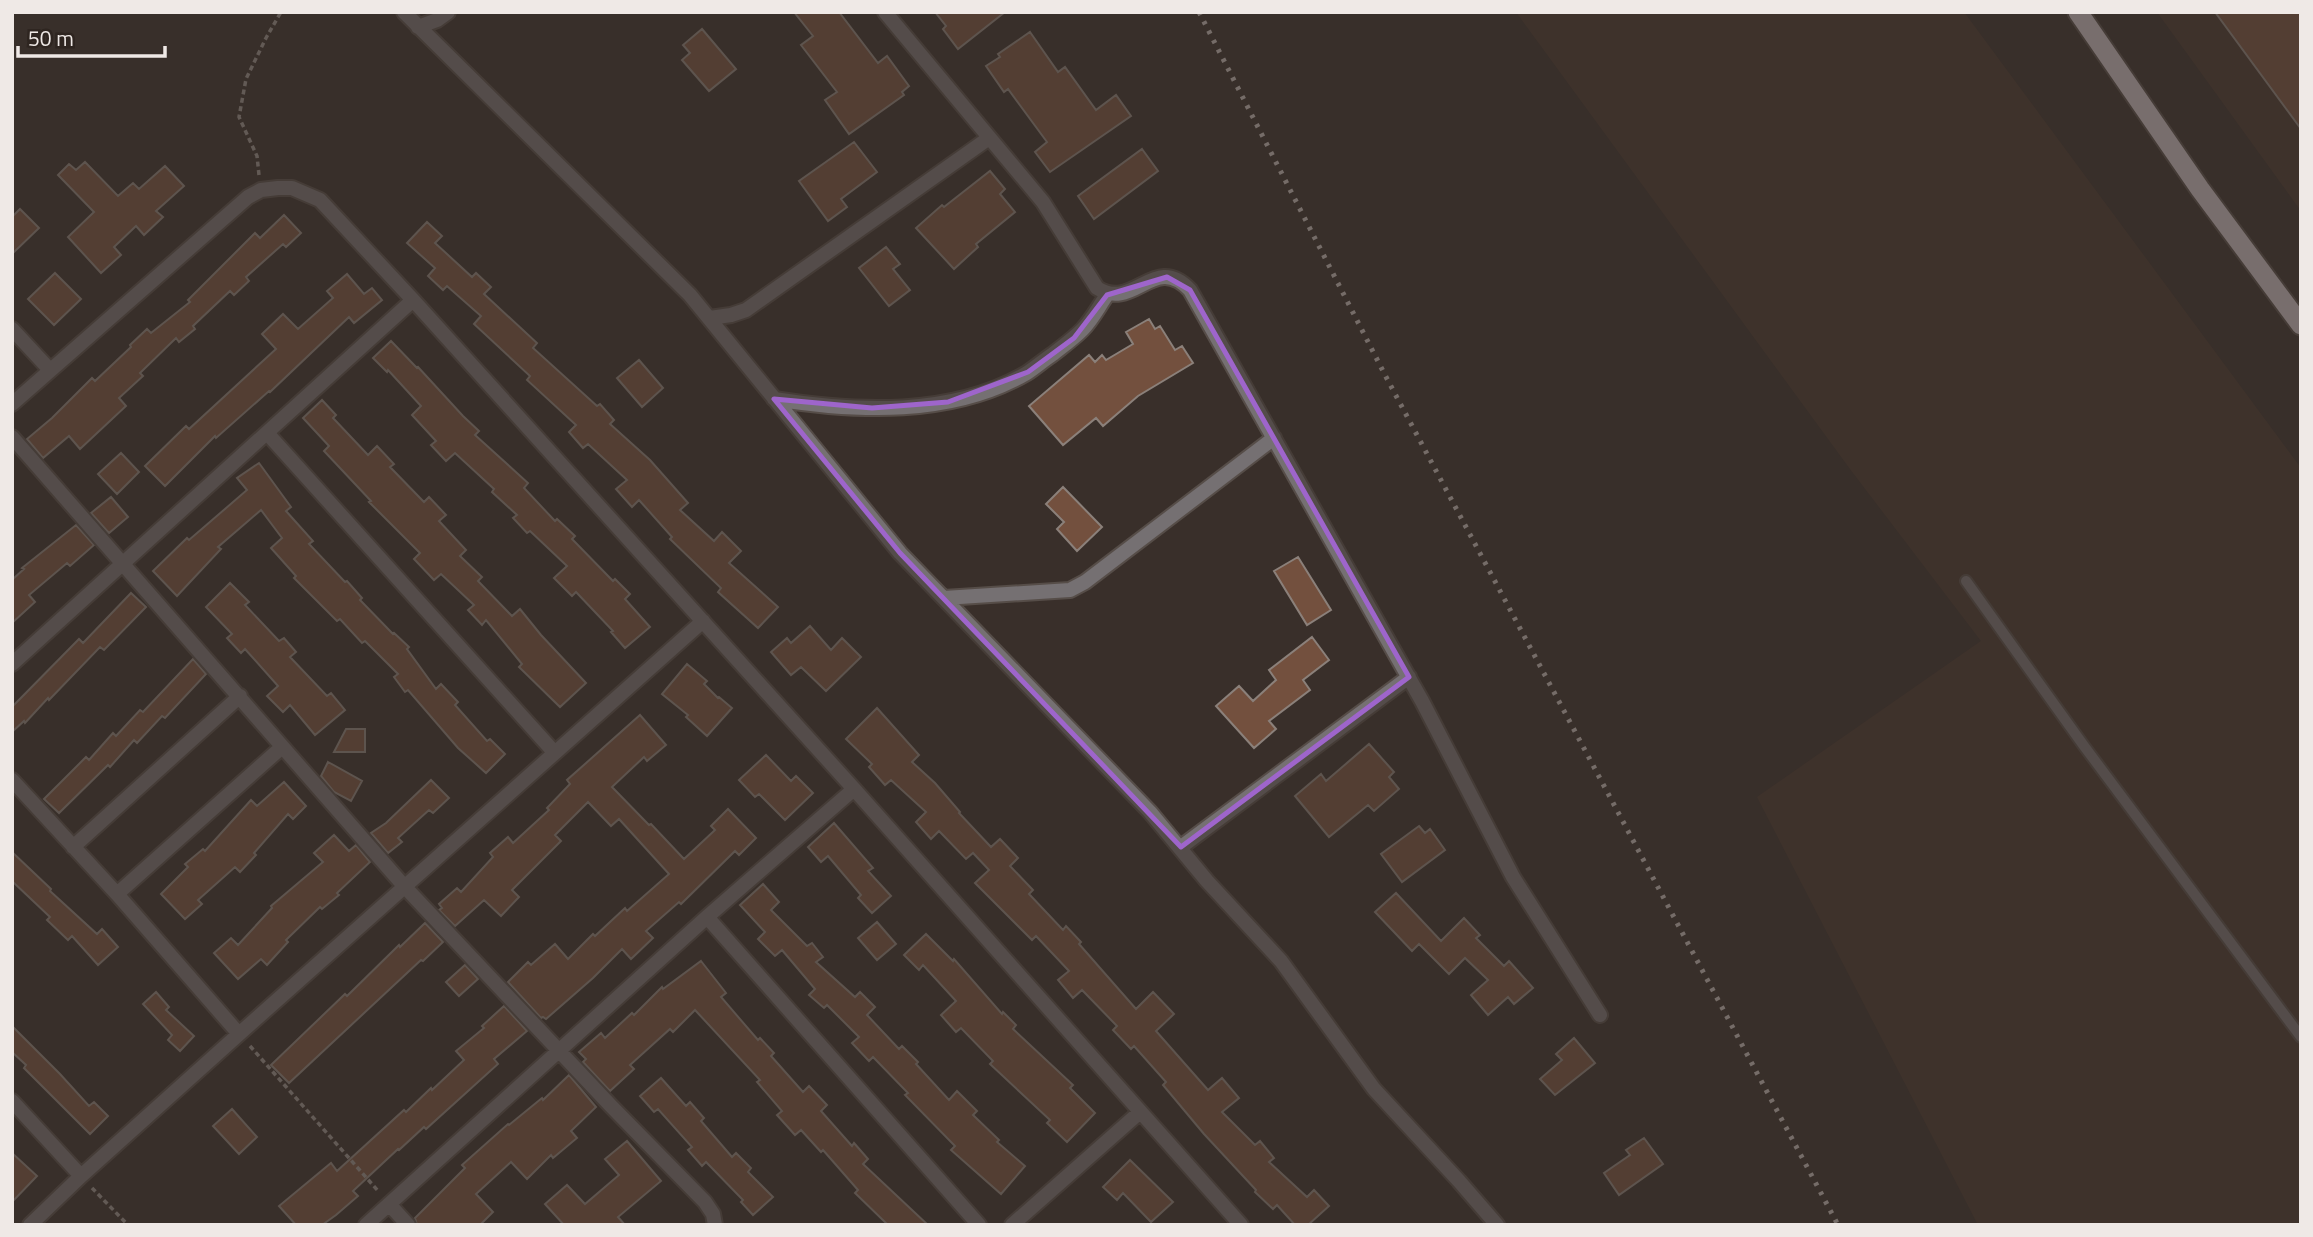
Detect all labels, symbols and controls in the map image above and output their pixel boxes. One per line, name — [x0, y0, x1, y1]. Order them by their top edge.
scale bar — [18, 14, 164, 58]
text: 50 m — [28, 22, 74, 54]

